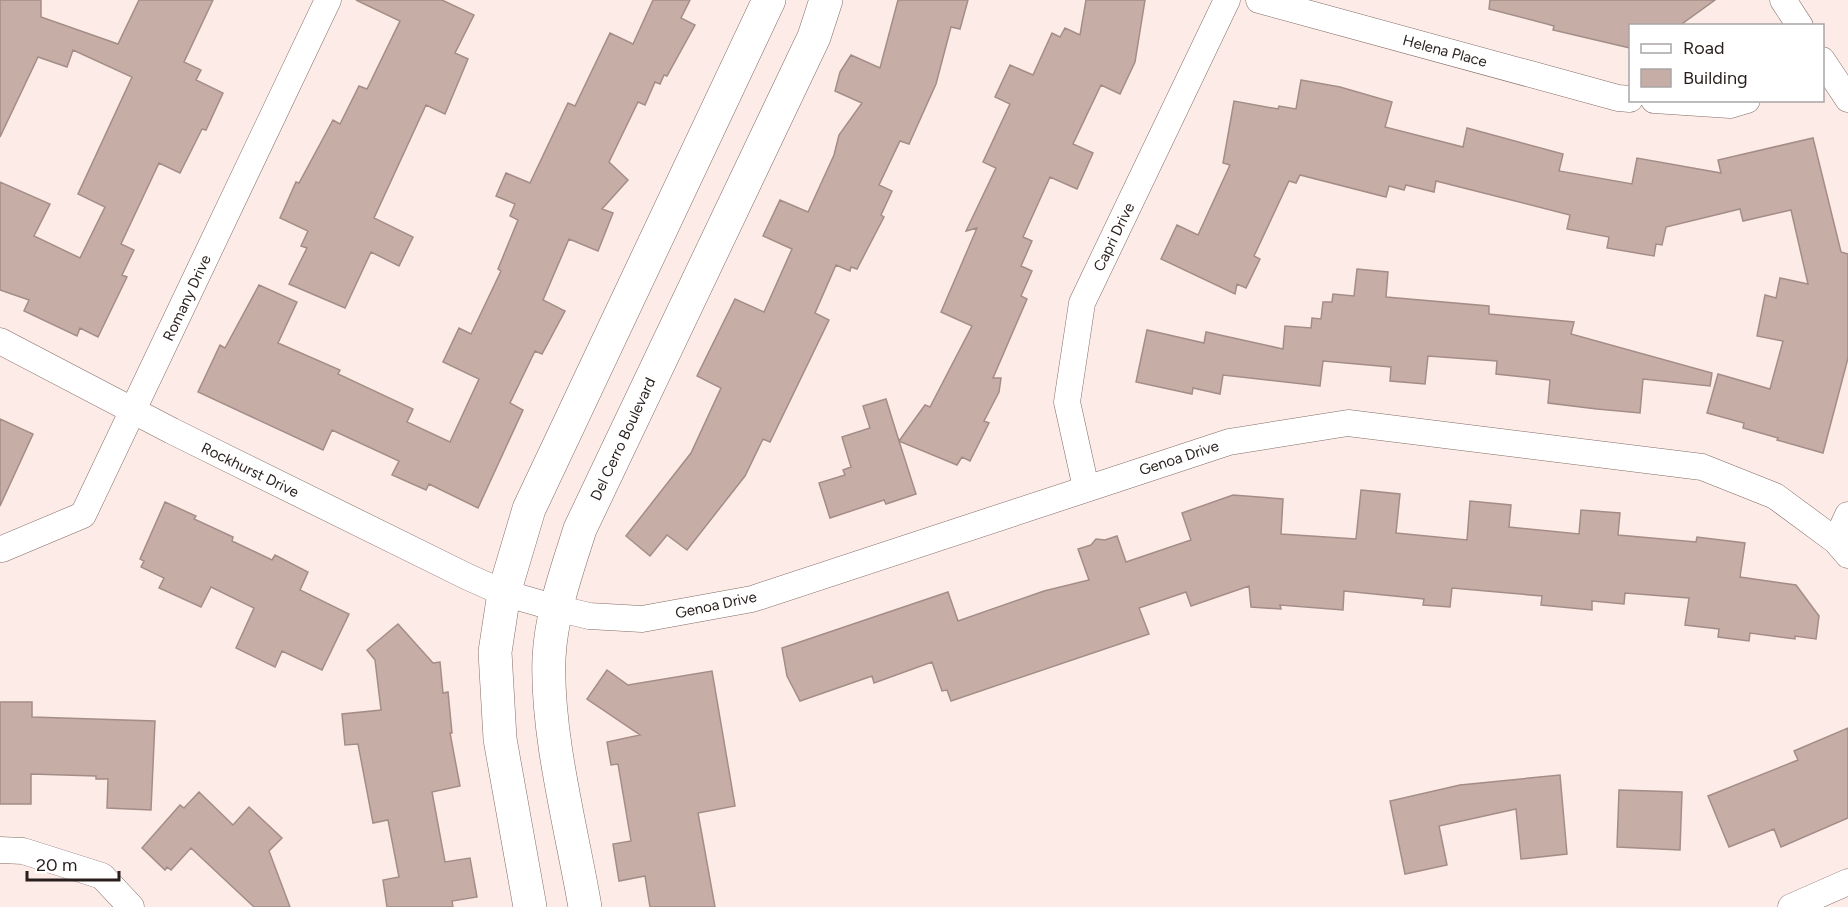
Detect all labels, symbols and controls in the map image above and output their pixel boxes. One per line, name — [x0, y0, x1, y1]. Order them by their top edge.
legend — [1629, 24, 1824, 102]
street label: Helena Place — [1401, 31, 1489, 71]
text: Road — [1683, 37, 1724, 59]
text: Building — [1683, 67, 1748, 89]
street label: Capri Drive — [1090, 200, 1138, 274]
street label: Romany Drive — [159, 252, 215, 344]
street label: Del Cerro Boulevard — [587, 375, 659, 503]
street label: Genoa Drive — [1137, 437, 1221, 479]
street label: Rockhurst Drive — [198, 439, 302, 501]
street label: Genoa Drive — [674, 588, 758, 622]
scale bar — [27, 844, 118, 882]
text: 20 m — [36, 854, 77, 876]

